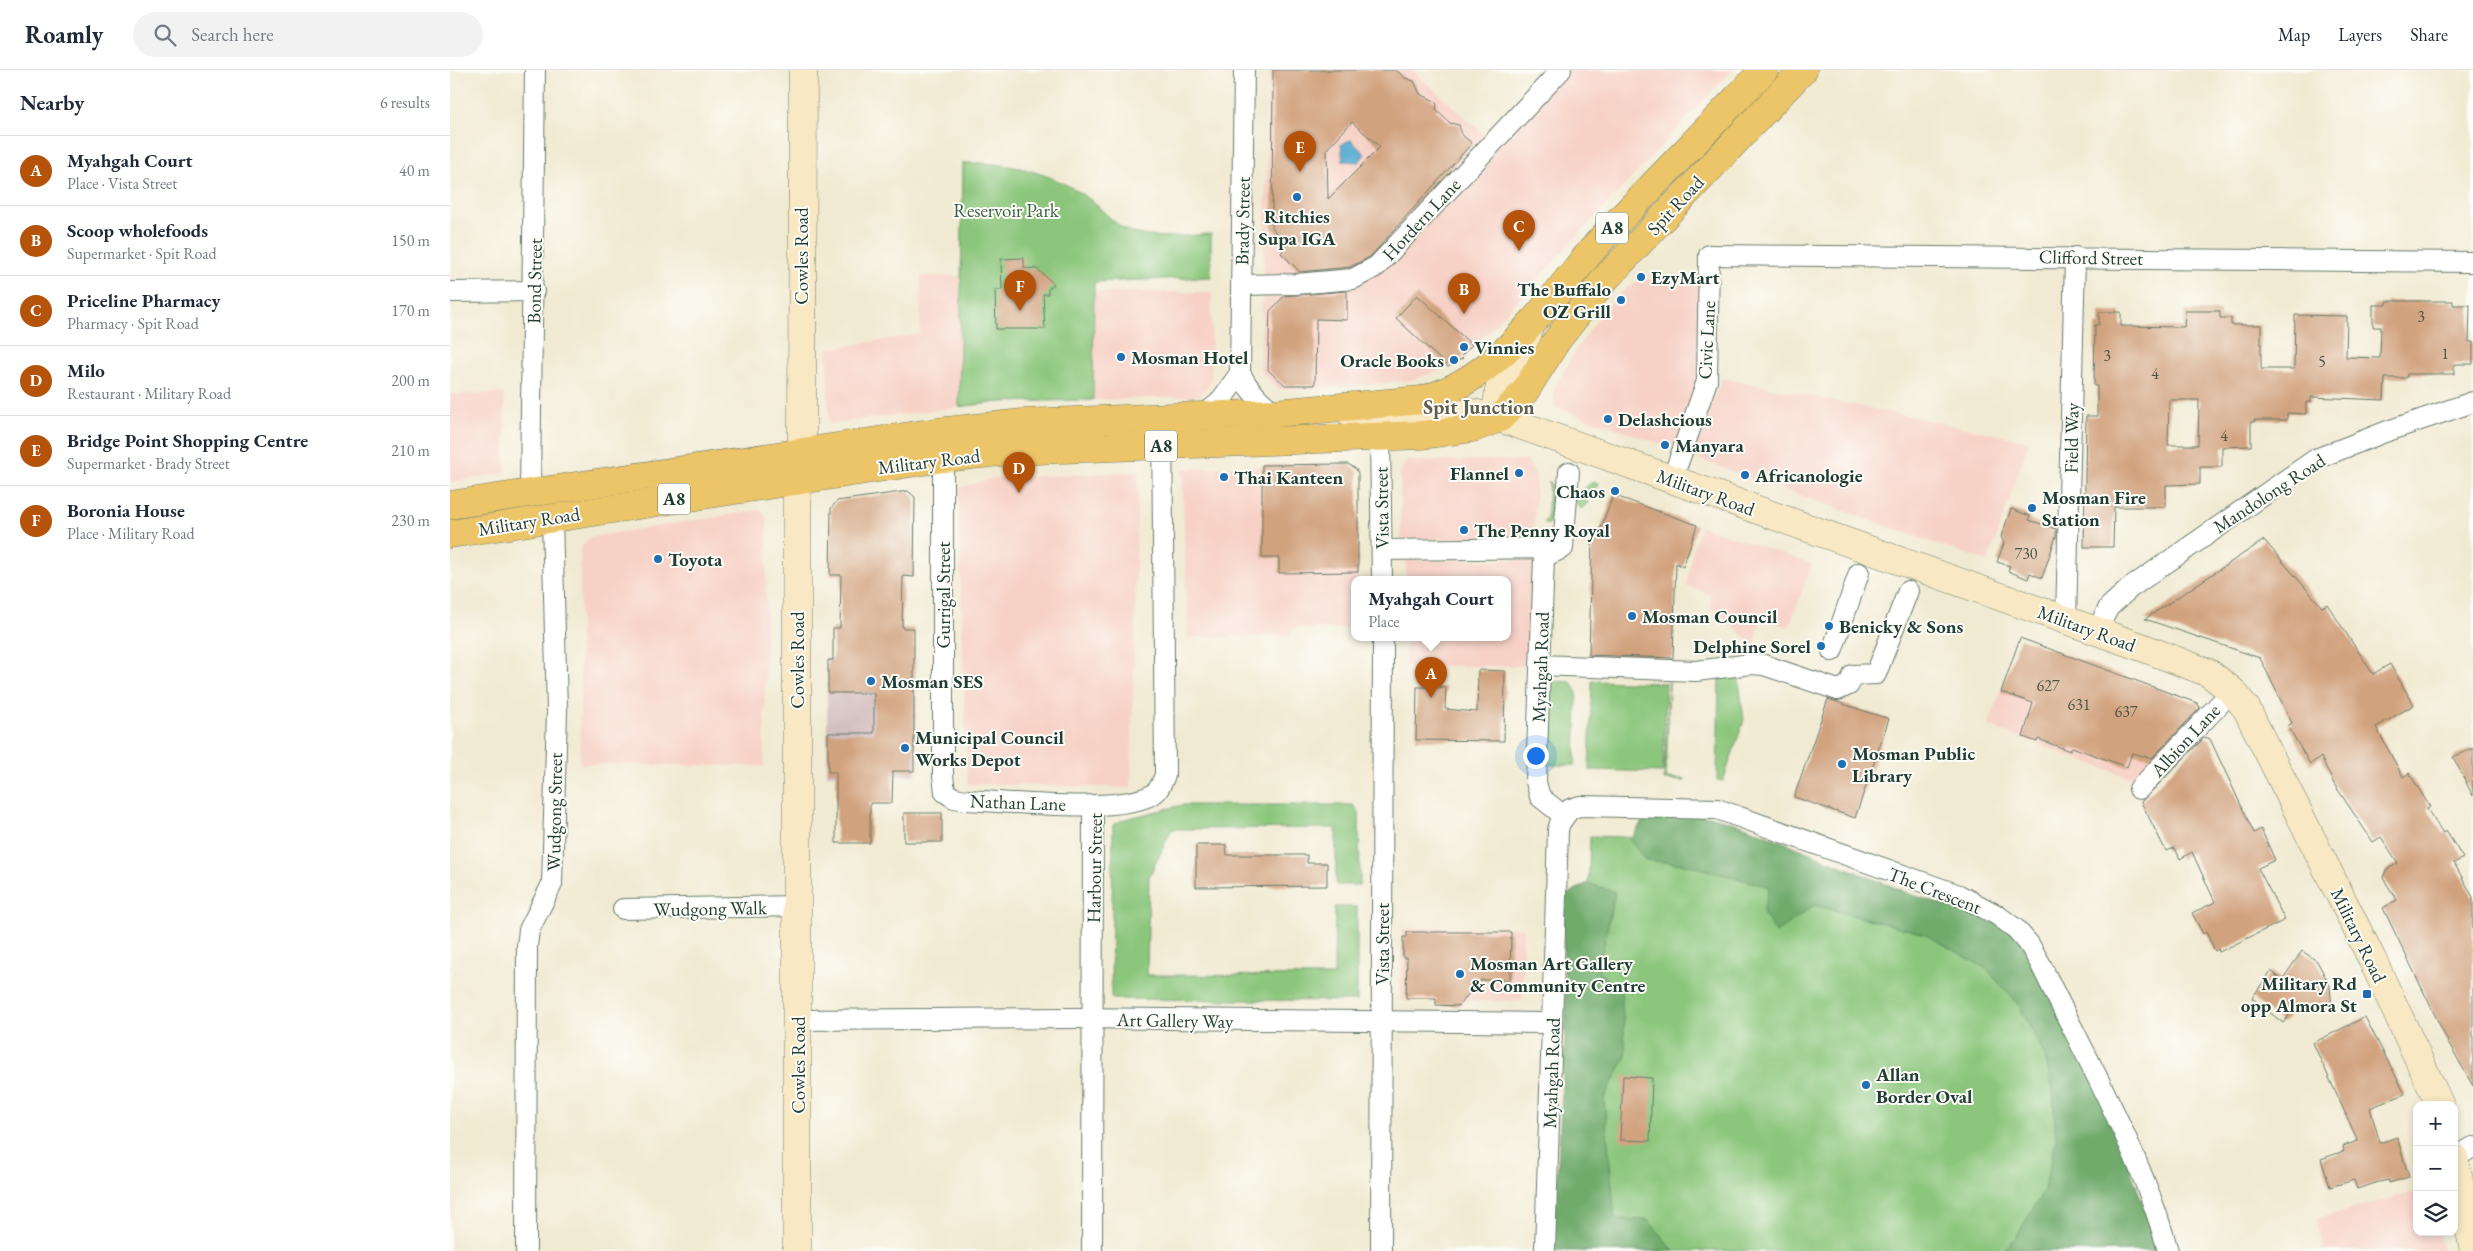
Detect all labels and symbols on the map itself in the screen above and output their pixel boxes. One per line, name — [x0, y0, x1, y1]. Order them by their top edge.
pin: E — [1284, 131, 1316, 172]
street label: Spit Road — [1641, 170, 1710, 241]
street label: Hordern Lane — [1377, 173, 1466, 266]
street label: Brady Street — [1229, 176, 1256, 266]
marker: Ritchies Supa IGA — [1291, 191, 1303, 203]
park label: Reservoir Park — [953, 198, 1060, 223]
place label: Ritchies Supa IGA — [1258, 204, 1336, 251]
street label: Cowles Road — [789, 207, 814, 305]
pin: C — [1503, 210, 1535, 251]
road number: A8 — [1596, 212, 1628, 244]
street label: Bond Street — [521, 238, 548, 324]
street label: Clifford Street — [2039, 244, 2143, 271]
place label: EzyMart — [1651, 265, 1720, 290]
pin: F — [1004, 270, 1036, 311]
marker: EzyMart — [1635, 271, 1647, 283]
pin: B — [1448, 273, 1480, 314]
place label: The Buffalo OZ Grill — [1517, 277, 1612, 324]
marker: The Buffalo OZ Grill — [1615, 294, 1627, 306]
street label: Civic Lane — [1692, 300, 1721, 380]
house number: 3 — [2417, 306, 2425, 327]
place label: Vinnies — [1474, 335, 1535, 360]
marker: Vinnies — [1458, 341, 1470, 353]
house number: 1 — [2441, 343, 2449, 364]
place label: Mosman Hotel — [1131, 345, 1249, 370]
house number: 3 — [2103, 345, 2111, 366]
place label: Oracle Books — [1340, 348, 1444, 373]
marker: Mosman Hotel — [1115, 351, 1127, 363]
house number: 5 — [2318, 351, 2326, 372]
marker: Oracle Books — [1448, 354, 1460, 366]
house number: 4 — [2151, 363, 2159, 384]
district label: Spit Junction — [1423, 394, 1535, 420]
street label: Field Way — [2058, 402, 2085, 474]
place label: Delashcious — [1618, 407, 1712, 432]
marker: Delashcious — [1602, 413, 1614, 425]
house number: 4 — [2220, 425, 2228, 446]
road number: A8 — [1145, 431, 1177, 462]
place label: Manyara — [1675, 433, 1744, 458]
marker: Manyara — [1659, 439, 1671, 451]
street label: Military Road — [877, 443, 982, 480]
street label: Mandolong Road — [2208, 448, 2330, 539]
pin: D — [1003, 452, 1035, 493]
place label: Flannel — [1450, 461, 1510, 486]
street label: Military Road — [1653, 463, 1759, 522]
place label: Africanologie — [1754, 463, 1863, 488]
place label: Thai Kanteen — [1234, 465, 1343, 490]
street label: Vista Street — [1368, 467, 1395, 549]
marker: Flannel — [1513, 467, 1525, 479]
marker: Africanologie — [1739, 469, 1751, 481]
marker: Thai Kanteen — [1218, 471, 1230, 483]
place label: Chaos — [1556, 479, 1605, 504]
road number: A8 — [658, 484, 690, 514]
marker: Chaos — [1609, 485, 1621, 497]
place label: Mosman Fire Station — [2042, 485, 2146, 532]
street label: Military Road — [476, 501, 582, 542]
marker: Mosman Fire Station — [2026, 502, 2038, 514]
place label: The Penny Royal — [1474, 518, 1610, 543]
marker: The Penny Royal — [1458, 524, 1470, 536]
street label: Gurrigal Street — [931, 541, 956, 649]
house number: 730 — [2014, 543, 2038, 564]
place label: Toyota — [668, 547, 723, 572]
marker: Toyota — [652, 553, 664, 565]
street label: Military Road — [2034, 599, 2140, 658]
place label: Mosman Council — [1642, 604, 1778, 629]
marker: Mosman Council — [1626, 610, 1638, 622]
street label: Cowles Road — [785, 611, 810, 709]
street label: Myahgah Road — [1526, 611, 1555, 723]
place label: Benicky & Sons — [1839, 614, 1963, 639]
marker: Benicky & Sons — [1823, 620, 1835, 632]
place label: Delphine Sorel — [1693, 634, 1812, 659]
marker: Delphine Sorel — [1815, 640, 1827, 652]
pin: A — [1415, 657, 1447, 698]
place label: Mosman SES — [881, 669, 983, 694]
marker: Mosman SES — [865, 675, 877, 687]
house number: 627 — [2036, 675, 2060, 696]
house number: 631 — [2067, 694, 2091, 715]
street label: Albion Lane — [2144, 698, 2226, 783]
house number: 637 — [2114, 701, 2138, 722]
place label: Municipal Council Works Depot — [915, 725, 1065, 772]
place label: Mosman Public Library — [1852, 741, 1975, 788]
marker: Municipal Council Works Depot — [899, 742, 911, 754]
your location — [1523, 743, 1549, 769]
street label: Wudgong Street — [541, 752, 568, 871]
marker: Mosman Public Library — [1836, 758, 1848, 770]
street label: Nathan Lane — [970, 788, 1066, 817]
street label: Harbour Street — [1081, 813, 1108, 923]
street label: The Crescent — [1885, 861, 1985, 920]
street label: Military Road — [2325, 884, 2392, 987]
street label: Wudgong Walk — [653, 895, 768, 922]
street label: Vista Street — [1370, 903, 1395, 985]
place label: Mosman Art Gallery & Community Centre — [1470, 951, 1646, 998]
marker: Mosman Art Gallery & Community Centre — [1454, 968, 1466, 980]
place label: Military Rd opp Almora St — [2241, 971, 2357, 1018]
marker: Military Rd opp Almora St — [2361, 988, 2373, 1000]
street label: Art Gallery Way — [1115, 1007, 1234, 1034]
street label: Cowles Road — [786, 1016, 811, 1114]
street label: Myahgah Road — [1537, 1017, 1566, 1129]
place label: Allan Border Oval — [1875, 1062, 1973, 1109]
marker: Allan Border Oval — [1860, 1079, 1872, 1091]

